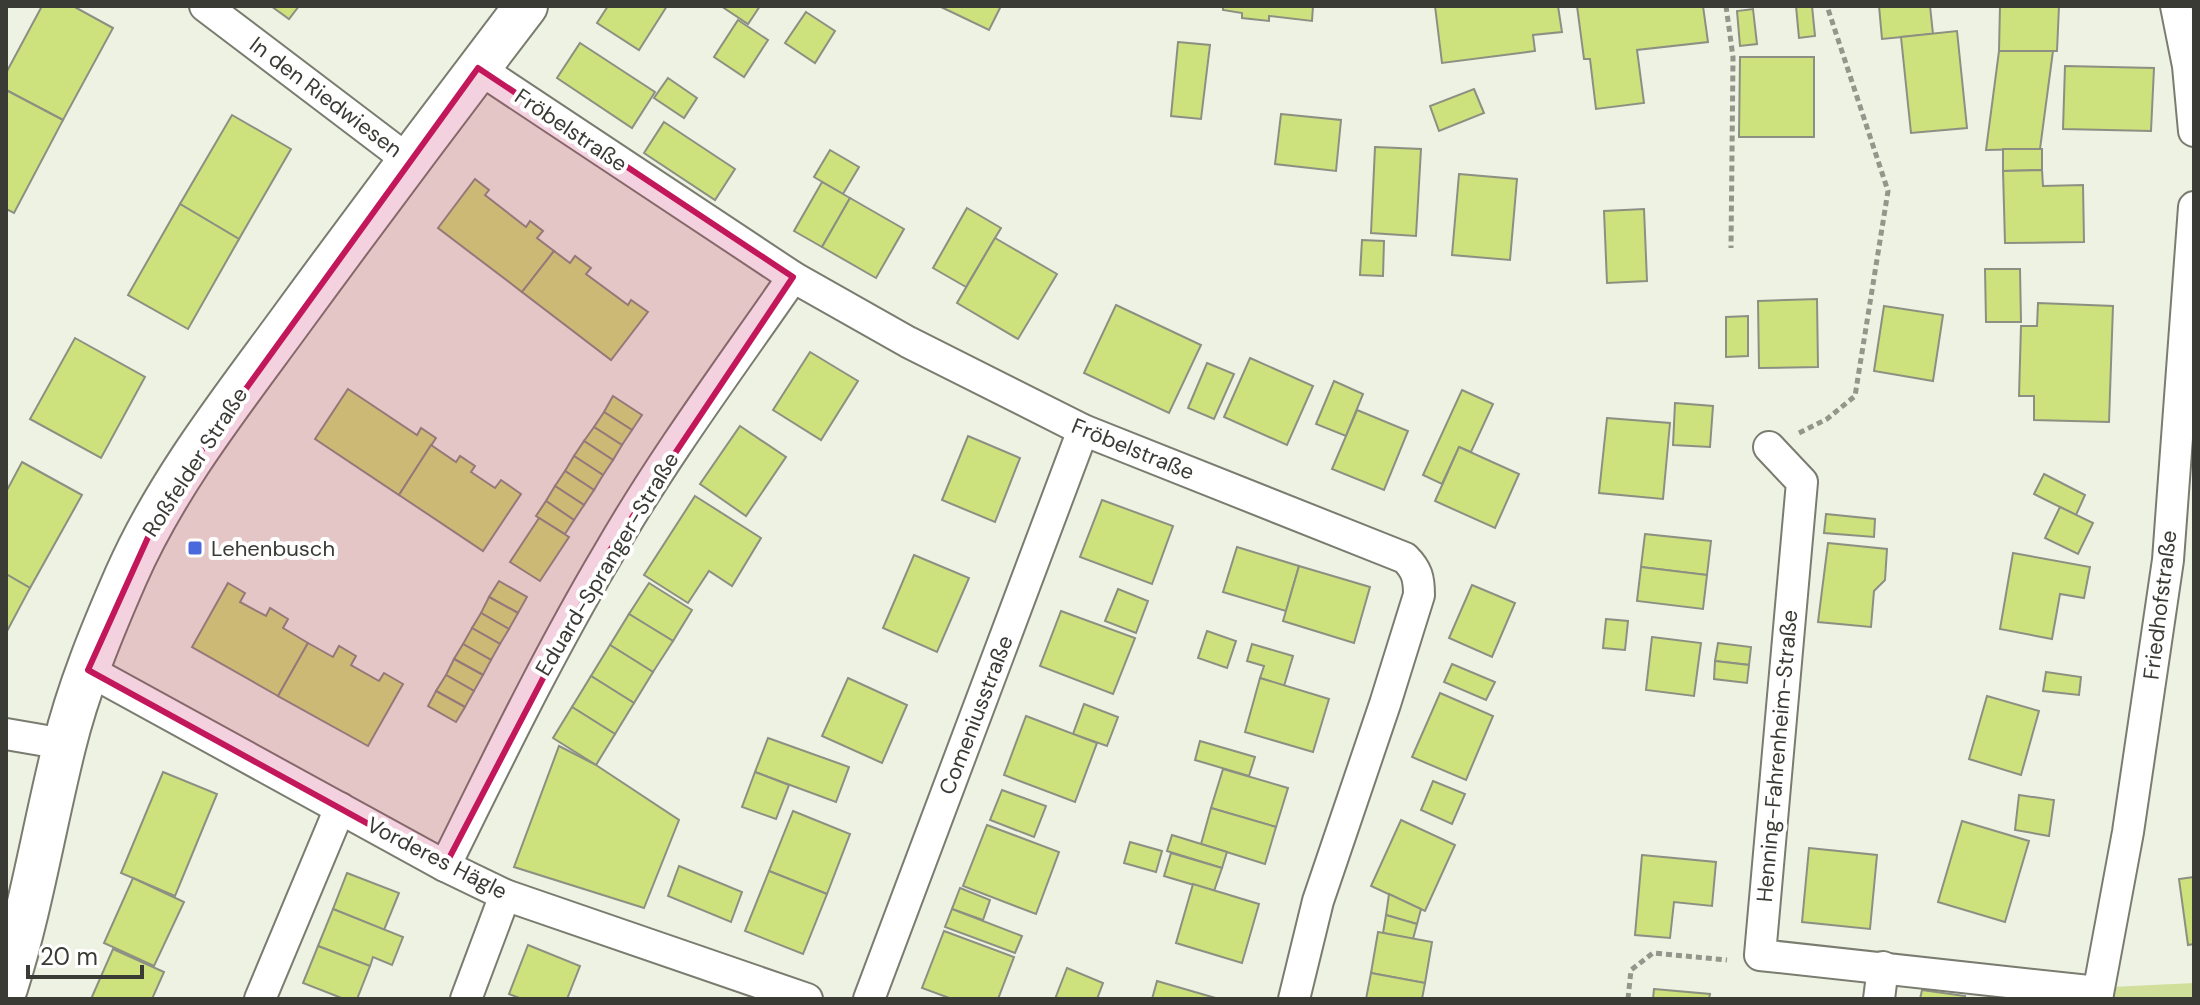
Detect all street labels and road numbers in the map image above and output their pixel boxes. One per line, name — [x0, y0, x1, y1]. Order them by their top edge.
street label: In den Riedwiesen — [244, 30, 408, 164]
street label: Fröbelstraße — [509, 82, 633, 178]
street label: Roßfelder Straße — [136, 382, 254, 542]
street label: Fröbelstraße — [1067, 411, 1199, 487]
street label: Eduard-Spranger-Straße — [529, 447, 685, 681]
street label: Friedhofstraße — [2136, 529, 2184, 681]
street label: Henning-Fahrenheim-Straße — [1750, 609, 1804, 903]
street label: Comeniusstraße — [932, 631, 1020, 799]
street label: Vorderes Hägle — [362, 810, 512, 906]

